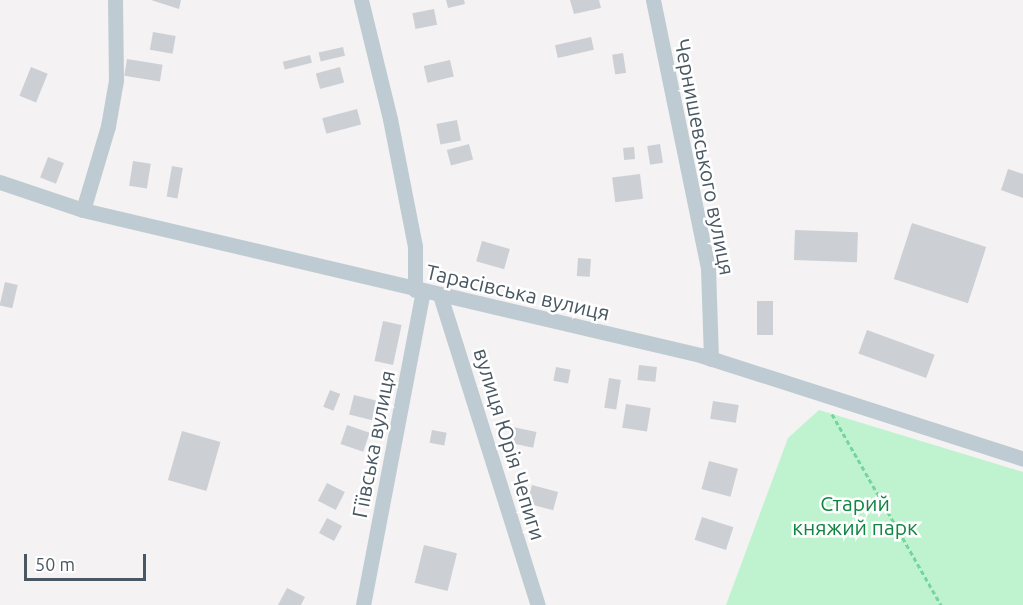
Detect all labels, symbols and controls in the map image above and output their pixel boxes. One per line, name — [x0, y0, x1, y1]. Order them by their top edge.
street label: Чернишевського вулиця — [670, 37, 740, 277]
street label: Тарасівська вулиця — [424, 259, 612, 325]
street label: вулиця Юрія Чепиги — [469, 345, 551, 543]
street label: Гіївська вулиця — [346, 368, 400, 520]
park label: Старий княжий парк — [792, 490, 918, 540]
scale bar — [27, 542, 148, 580]
text: 50 m — [35, 554, 75, 574]

